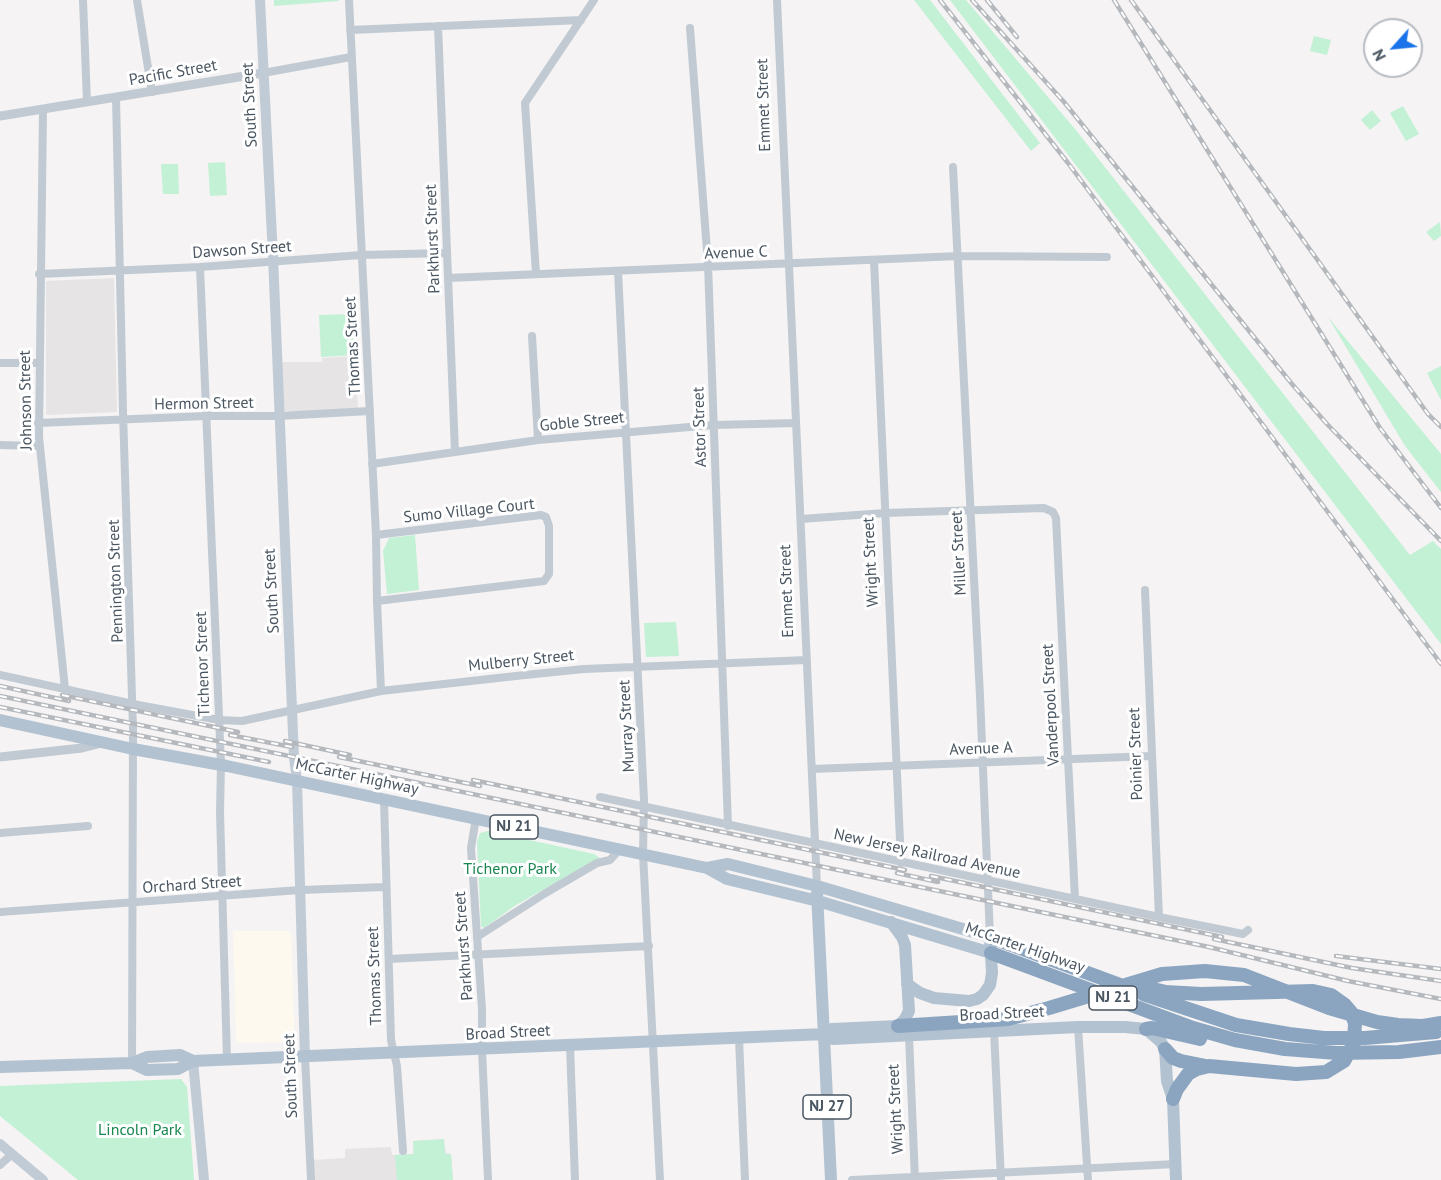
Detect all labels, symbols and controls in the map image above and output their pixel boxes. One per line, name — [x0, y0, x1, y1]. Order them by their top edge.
north arrow — [1363, 18, 1423, 78]
text: N — [1367, 46, 1390, 64]
street label: Pacific Street — [128, 56, 218, 90]
street label: Emmet Street — [753, 58, 775, 152]
street label: South Street — [238, 62, 262, 148]
street label: Parkhurst Street — [421, 184, 445, 294]
street label: Dawson Street — [192, 237, 292, 263]
street label: Avenue C — [704, 242, 768, 264]
street label: Thomas Street — [341, 296, 365, 396]
street label: Johnson Street — [16, 350, 36, 450]
street label: Astor Street — [689, 386, 711, 468]
street label: Hermon Street — [154, 394, 254, 414]
street label: Goble Street — [539, 408, 625, 436]
street label: Sumo Village Court — [402, 495, 536, 527]
street label: Miller Street — [947, 510, 971, 596]
street label: Wright Street — [859, 516, 883, 608]
street label: Pennington Street — [104, 519, 128, 643]
street label: Emmet Street — [776, 544, 798, 638]
street label: South Street — [260, 548, 284, 634]
street label: Tichenor Street — [192, 611, 214, 717]
street label: Vanderpool Street — [1038, 643, 1064, 767]
street label: Mulberry Street — [467, 646, 575, 676]
street label: Murray Street — [615, 679, 639, 773]
street label: Poinier Street — [1125, 707, 1147, 801]
street label: Avenue A — [949, 738, 1013, 760]
street label: McCarter Highway — [294, 755, 420, 799]
road number: NJ 21 — [490, 815, 538, 839]
street label: New Jersey Railroad Avenue — [832, 825, 1022, 883]
park label: Tichenor Park — [463, 859, 557, 879]
street label: Orchard Street — [142, 872, 242, 898]
street label: Parkhurst Street — [451, 891, 477, 1001]
street label: McCarter Highway — [963, 919, 1087, 977]
street label: Thomas Street — [364, 926, 386, 1026]
road number: NJ 21 — [1089, 986, 1137, 1010]
street label: Broad Street — [959, 1002, 1045, 1026]
street label: Broad Street — [465, 1021, 551, 1045]
street label: South Street — [280, 1033, 302, 1119]
street label: Wright Street — [884, 1063, 908, 1155]
road number: NJ 27 — [803, 1095, 851, 1119]
park label: Lincoln Park — [98, 1120, 182, 1140]

